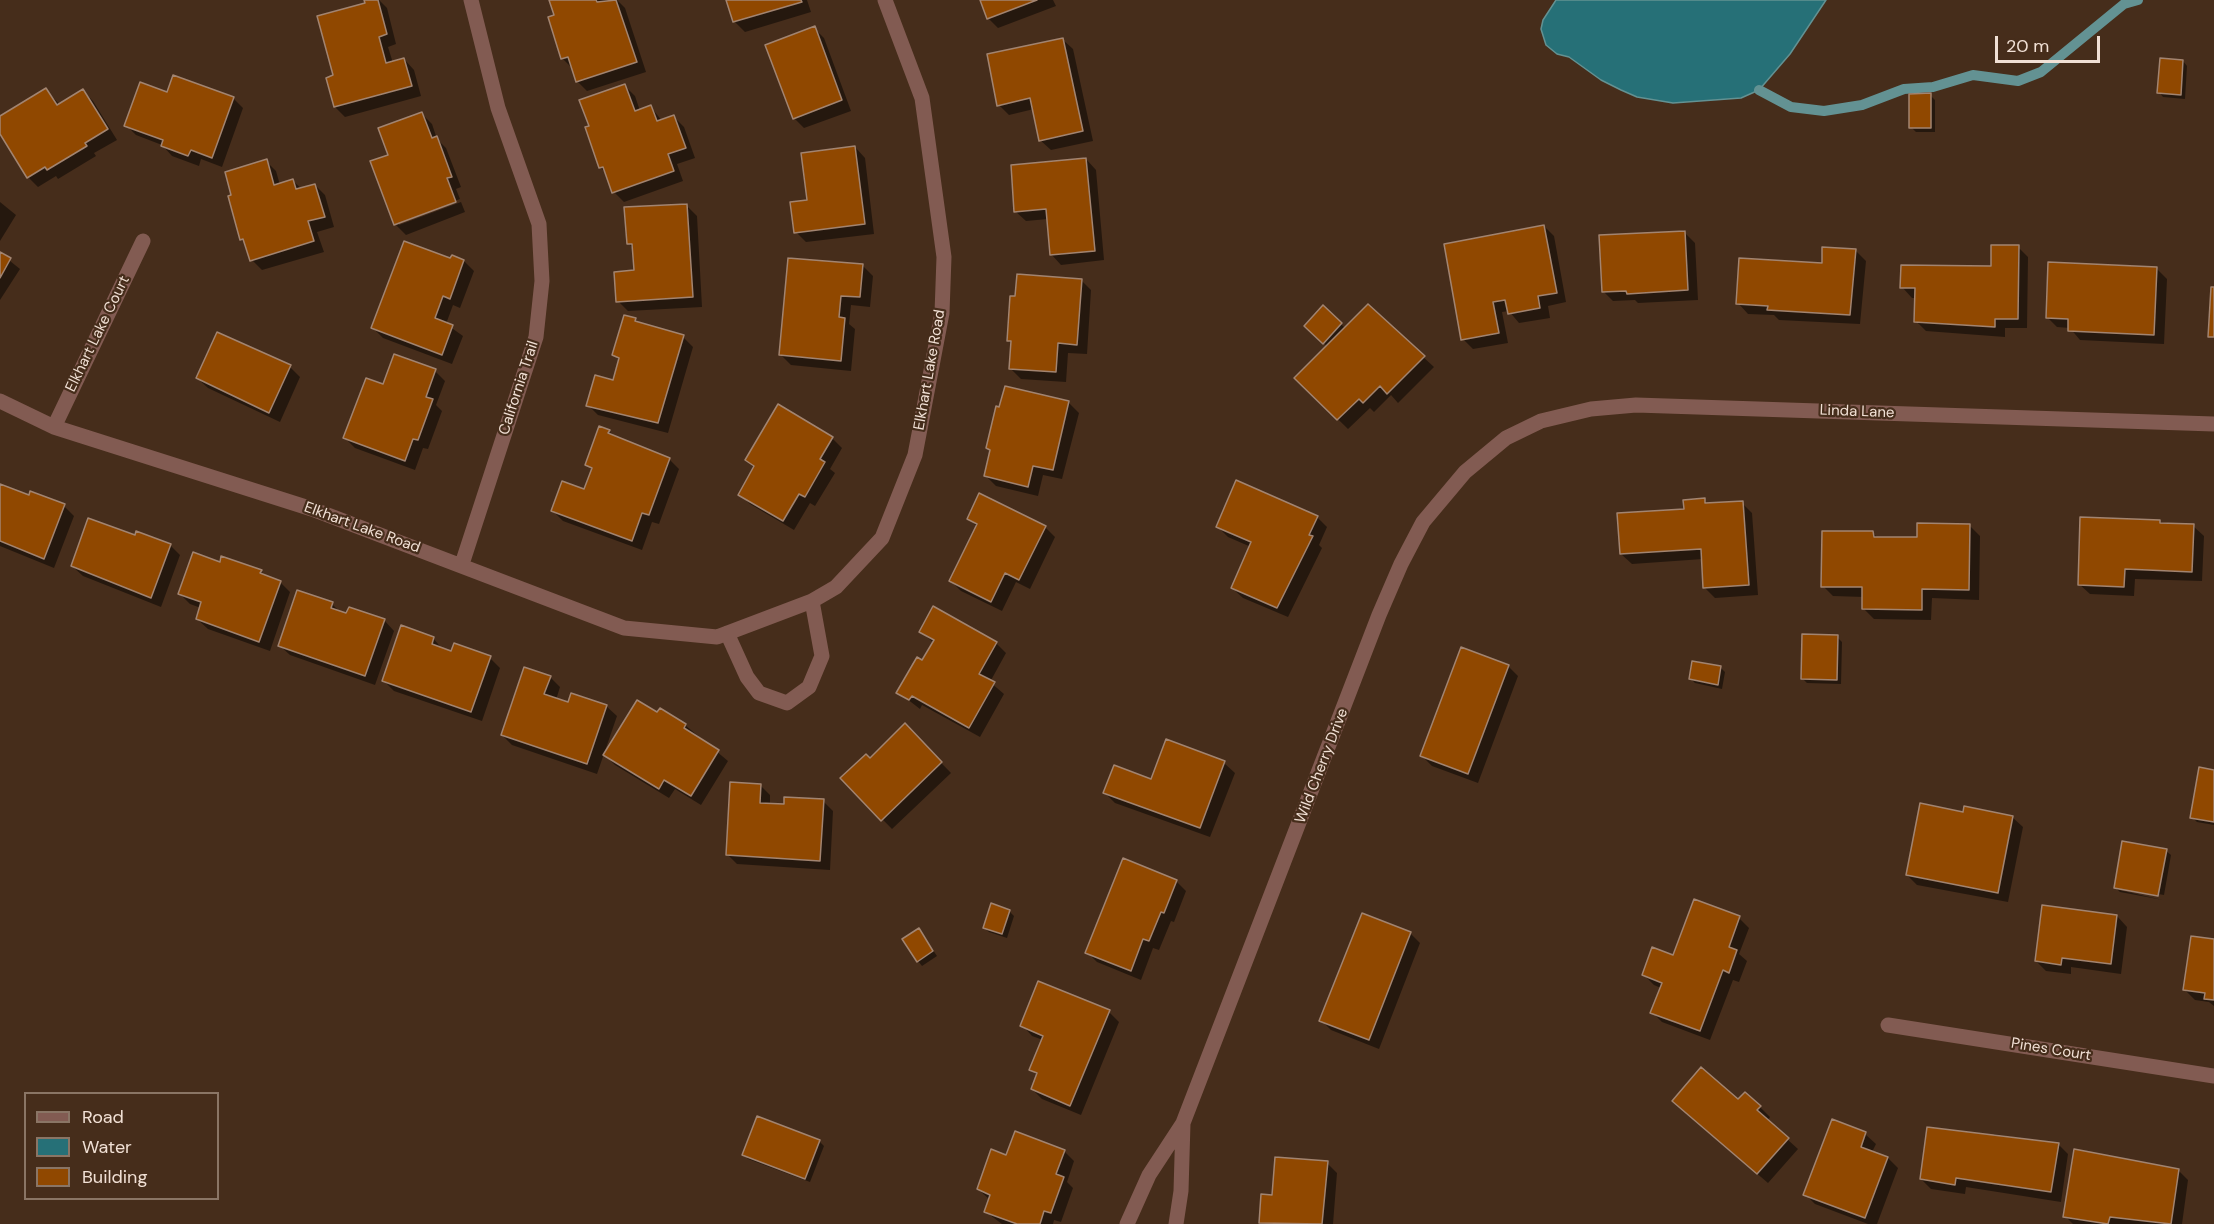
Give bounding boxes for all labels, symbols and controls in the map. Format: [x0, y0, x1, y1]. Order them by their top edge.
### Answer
scale bar [1998, 24, 2103, 62]
text: 20 m [2006, 34, 2049, 58]
street label: Elkhart Lake Court [62, 273, 134, 395]
street label: Elkhart Lake Road [911, 308, 949, 432]
street label: California Trail [495, 339, 543, 437]
street label: Linda Lane [1819, 402, 1895, 422]
street label: Elkhart Lake Road [302, 499, 422, 557]
street label: Wild Cherry Drive [1292, 706, 1352, 826]
street label: Pines Court [2010, 1035, 2092, 1065]
legend [24, 1092, 219, 1200]
text: Road [82, 1105, 124, 1129]
text: Water [82, 1135, 132, 1159]
text: Building [82, 1165, 147, 1189]

